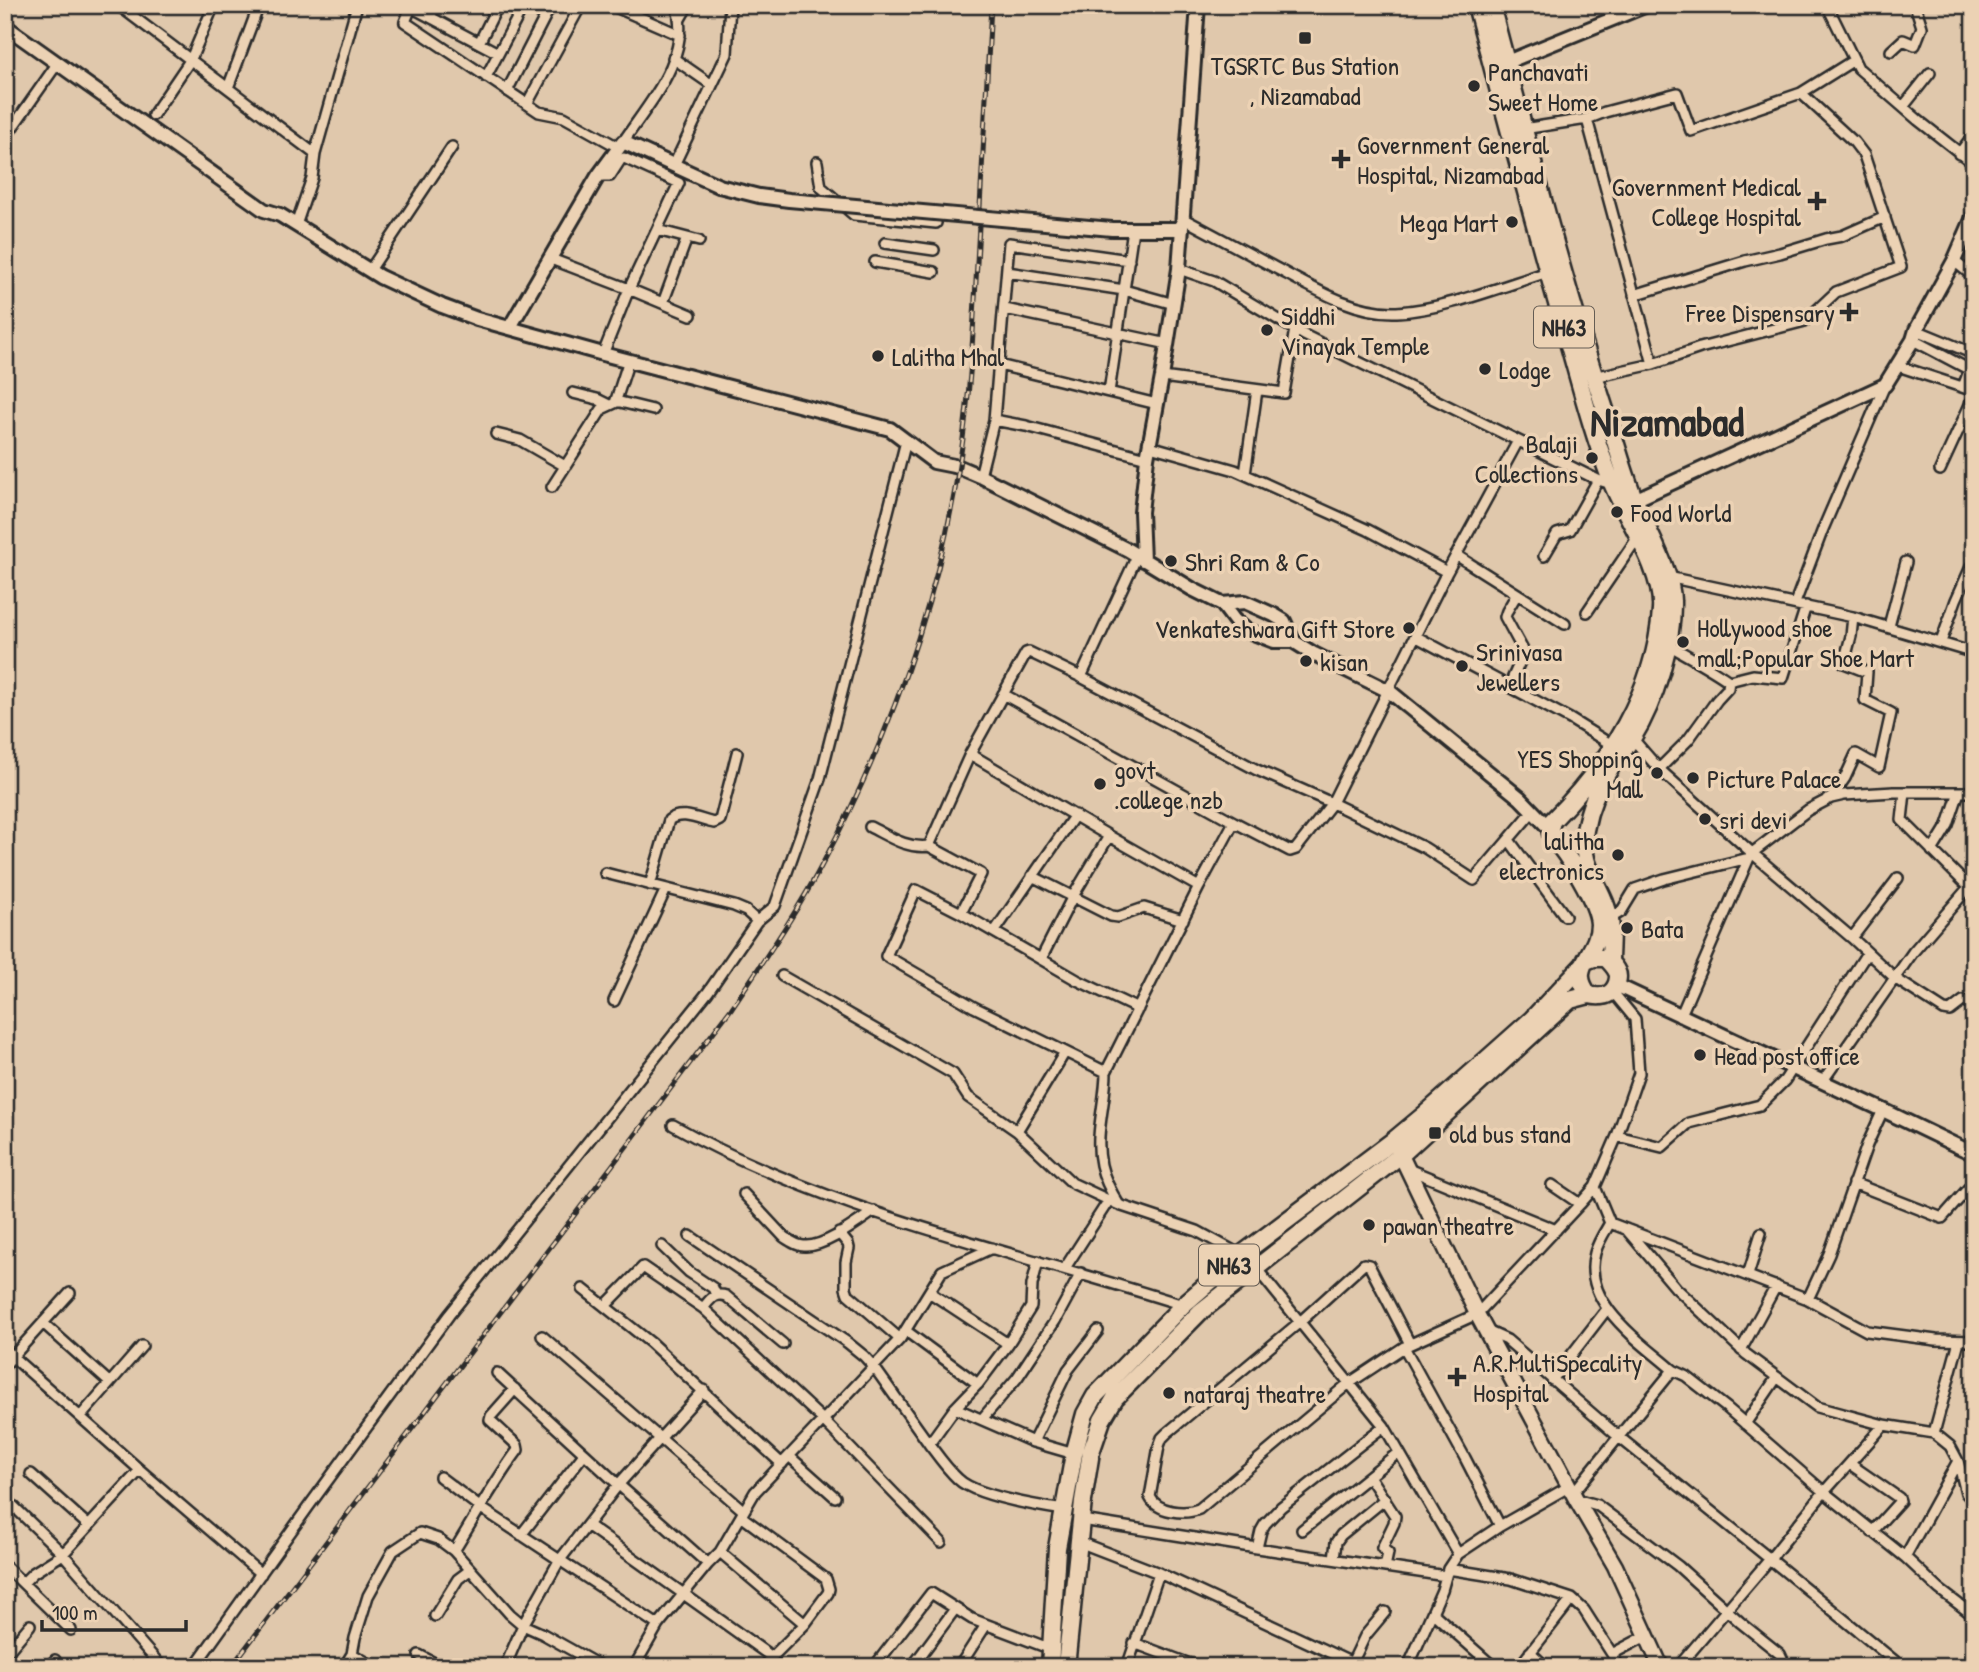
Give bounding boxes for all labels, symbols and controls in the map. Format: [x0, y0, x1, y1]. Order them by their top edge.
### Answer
marker: TGSRTC Bus Station , Nizamabad [1297, 30, 1313, 46]
place label: TGSRTC Bus Station , Nizamabad [1211, 48, 1399, 113]
place label: Panchavati Sweet Home [1488, 54, 1598, 119]
marker: Panchavati Sweet Home [1466, 78, 1482, 94]
place label: Government General Hospital, Nizamabad [1357, 127, 1549, 192]
marker: Government General Hospital, Nizamabad [1331, 149, 1351, 169]
place label: Government Medical College Hospital [1612, 169, 1801, 234]
marker: Government Medical College Hospital [1807, 191, 1827, 211]
place label: Mega Mart [1400, 205, 1499, 240]
marker: Mega Mart [1504, 214, 1520, 230]
place label: Free Dispensary [1685, 295, 1835, 330]
place label: Siddhi Vinayak Temple [1281, 298, 1430, 363]
marker: Free Dispensary [1841, 304, 1857, 320]
road number: NH63 [1534, 306, 1594, 348]
marker: Siddhi Vinayak Temple [1259, 322, 1275, 338]
place label: Lalitha Mhal [892, 339, 1004, 374]
marker: Lalitha Mhal [870, 348, 886, 364]
place label: Lodge [1499, 352, 1551, 387]
marker: Lodge [1477, 361, 1493, 377]
district label: Nizamabad [1590, 394, 1744, 448]
place label: Balaji Collections [1475, 426, 1578, 491]
marker: Balaji Collections [1584, 450, 1600, 466]
place label: Food World [1630, 495, 1731, 530]
marker: Food World [1609, 504, 1625, 520]
place label: Shri Ram & Co [1185, 544, 1320, 579]
marker: Shri Ram & Co [1163, 553, 1179, 569]
place label: Hollywood shoe mall;Popular Shoe Mart [1697, 610, 1915, 675]
place label: Venkateshwara Gift Store [1154, 611, 1395, 646]
marker: Venkateshwara Gift Store [1401, 620, 1417, 636]
place label: Srinivasa Jewellers [1476, 634, 1562, 699]
marker: Hollywood shoe mall;Popular Shoe Mart [1675, 634, 1691, 650]
place label: kisan [1320, 644, 1369, 679]
marker: kisan [1298, 653, 1314, 669]
marker: Srinivasa Jewellers [1454, 658, 1470, 674]
place label: YES Shopping Mall [1517, 741, 1644, 806]
place label: govt .college nzb [1114, 752, 1223, 817]
place label: Picture Palace [1707, 761, 1841, 796]
marker: YES Shopping Mall [1649, 765, 1665, 781]
marker: Picture Palace [1685, 770, 1701, 786]
marker: govt .college nzb [1092, 776, 1108, 792]
place label: sri devi [1719, 802, 1788, 837]
marker: sri devi [1697, 811, 1713, 827]
place label: lalitha electronics [1499, 823, 1604, 888]
marker: lalitha electronics [1610, 847, 1626, 863]
place label: Bata [1641, 911, 1684, 946]
marker: Bata [1619, 920, 1635, 936]
place label: Head post office [1714, 1038, 1860, 1073]
marker: Head post office [1692, 1047, 1708, 1063]
place label: old bus stand [1449, 1116, 1571, 1151]
marker: old bus stand [1427, 1125, 1443, 1141]
place label: pawan theatre [1383, 1208, 1514, 1243]
marker: pawan theatre [1361, 1217, 1377, 1233]
road number: NH63 [1199, 1245, 1259, 1286]
place label: A.R.MultiSpecality Hospital [1473, 1345, 1643, 1410]
marker: A.R.MultiSpecality Hospital [1447, 1367, 1467, 1387]
place label: nataraj theatre [1183, 1376, 1326, 1411]
marker: nataraj theatre [1161, 1385, 1177, 1401]
scale bar [42, 1588, 186, 1632]
text: 100 m [52, 1598, 98, 1627]

